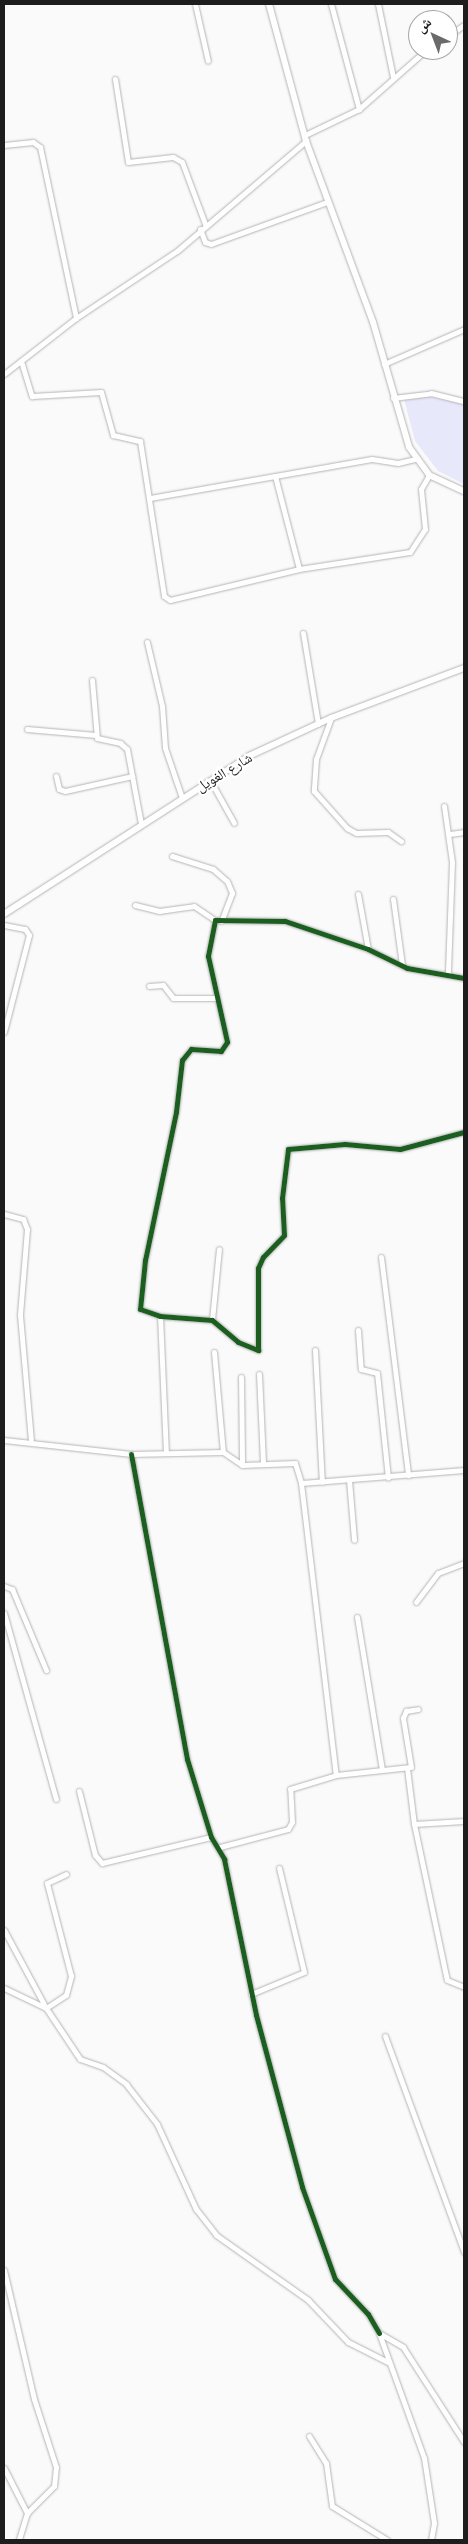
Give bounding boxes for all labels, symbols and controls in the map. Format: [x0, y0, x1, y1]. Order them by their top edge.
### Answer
north arrow [408, 10, 458, 60]
text: ش [412, 13, 434, 36]
street label: شارع الغويل [193, 749, 255, 795]

